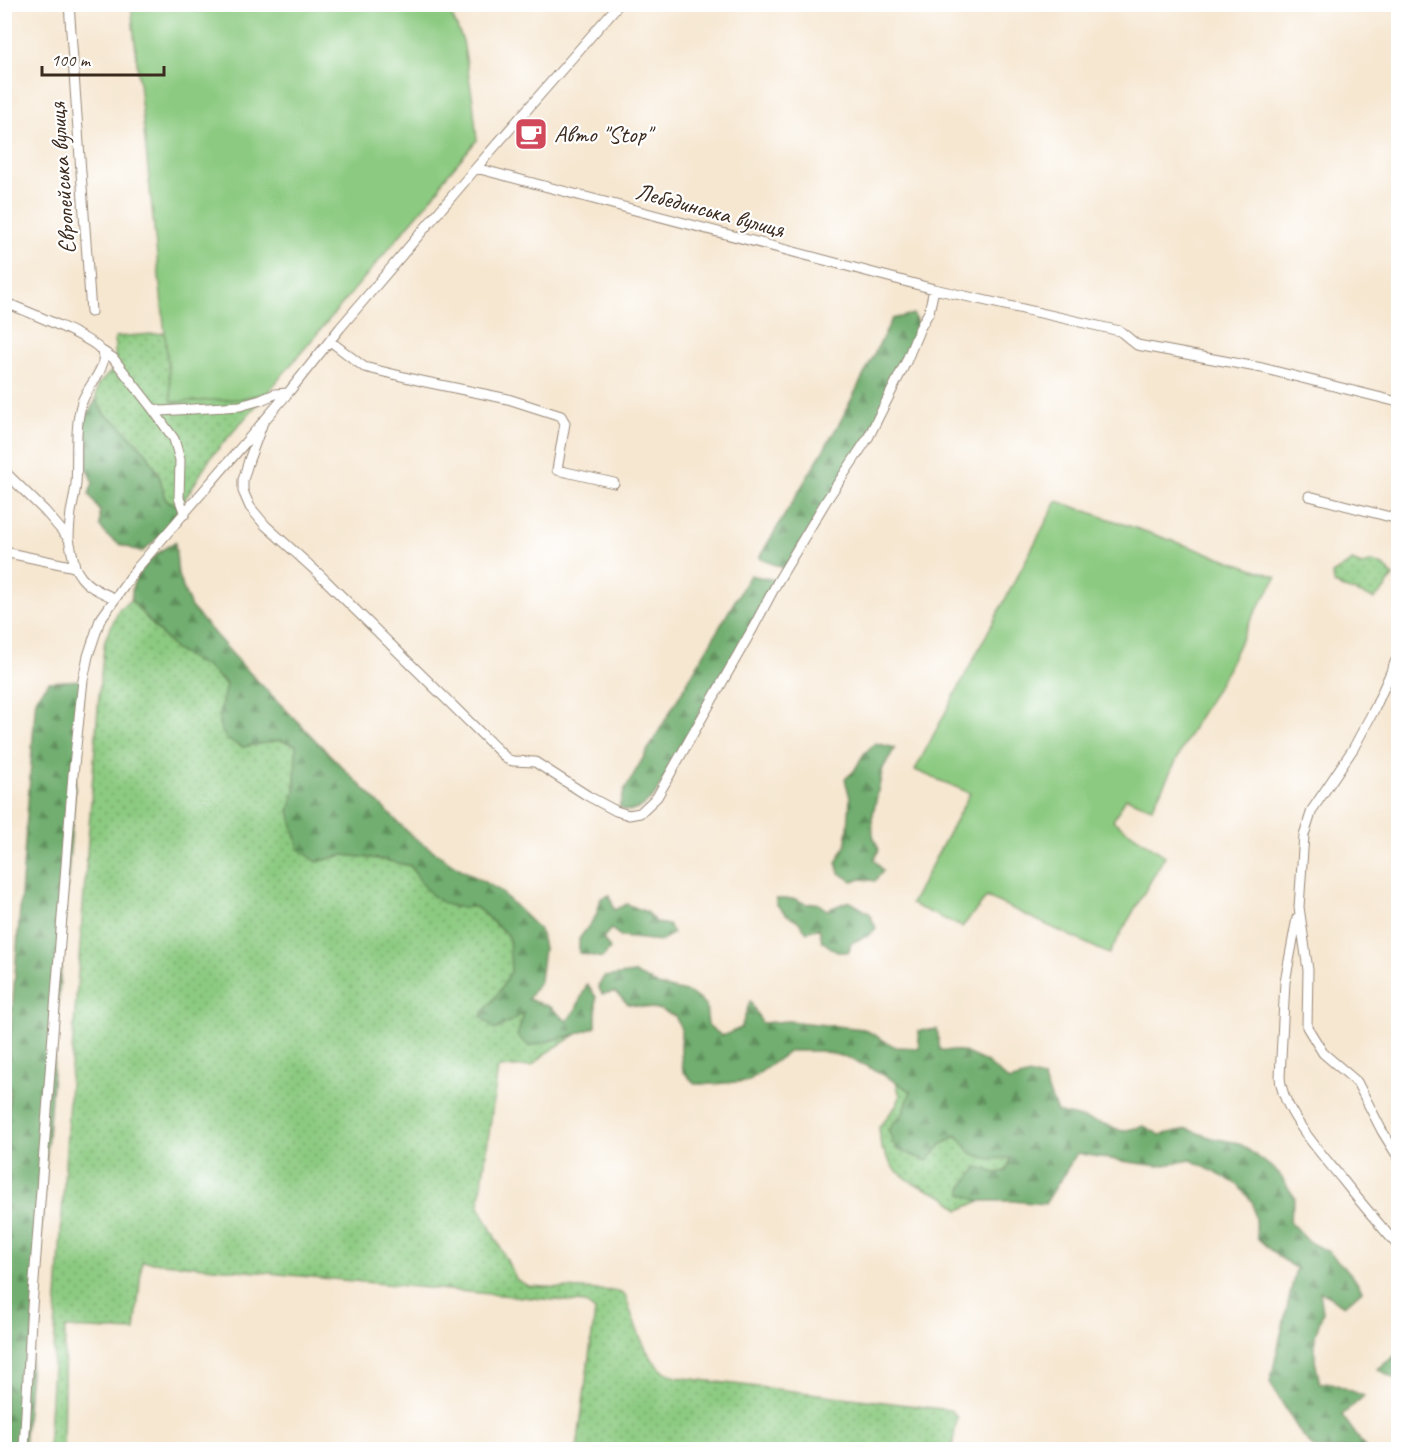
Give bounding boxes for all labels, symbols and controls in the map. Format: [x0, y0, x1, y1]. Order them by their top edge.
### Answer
scale bar [42, 39, 164, 77]
text: 100 m [51, 49, 92, 71]
street label: Європейська вулиця [42, 100, 82, 255]
cafe icon: Авто "Stop" [513, 116, 549, 152]
place label: Авто "Stop" [554, 119, 657, 149]
street label: Лебединська вулиця [632, 176, 789, 245]

